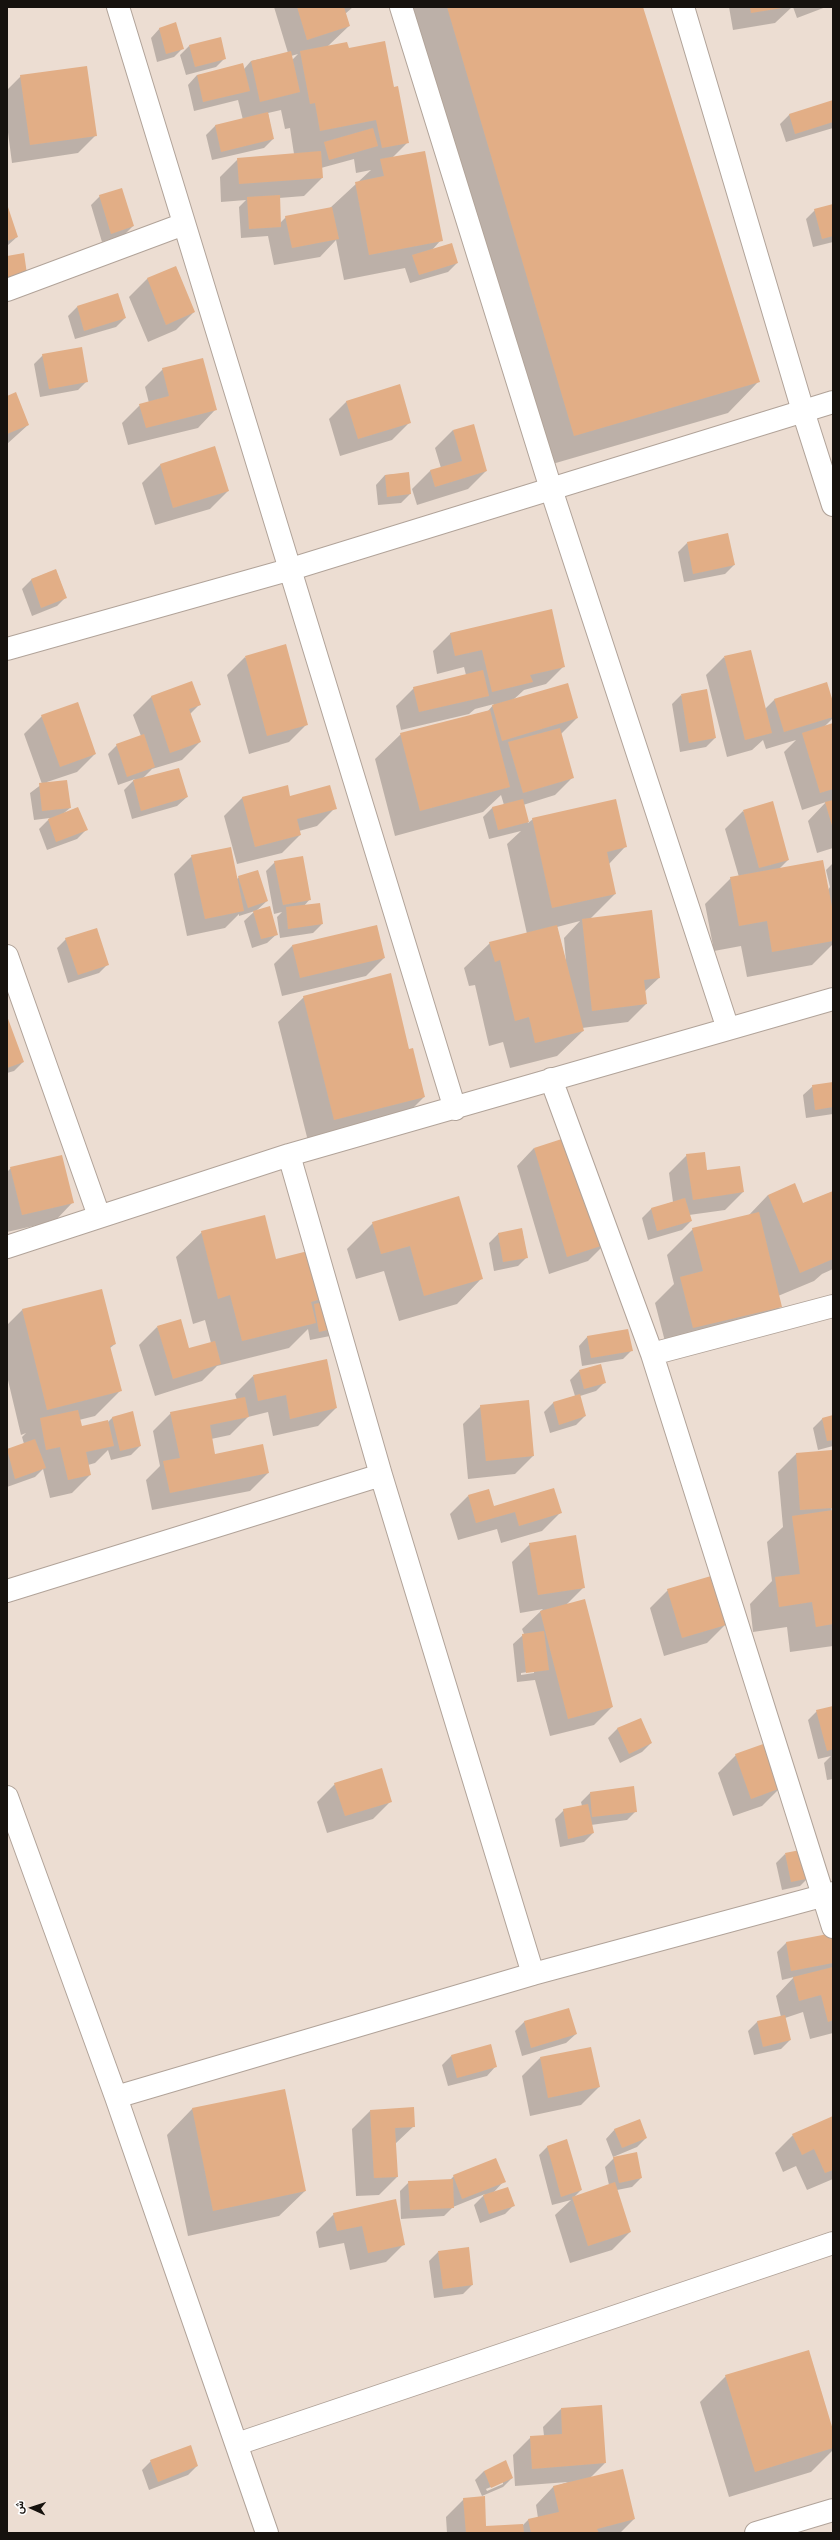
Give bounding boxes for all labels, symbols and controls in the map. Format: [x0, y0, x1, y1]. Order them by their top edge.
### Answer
north arrow [12, 2488, 52, 2528]
text: ش [13, 2500, 26, 2514]

